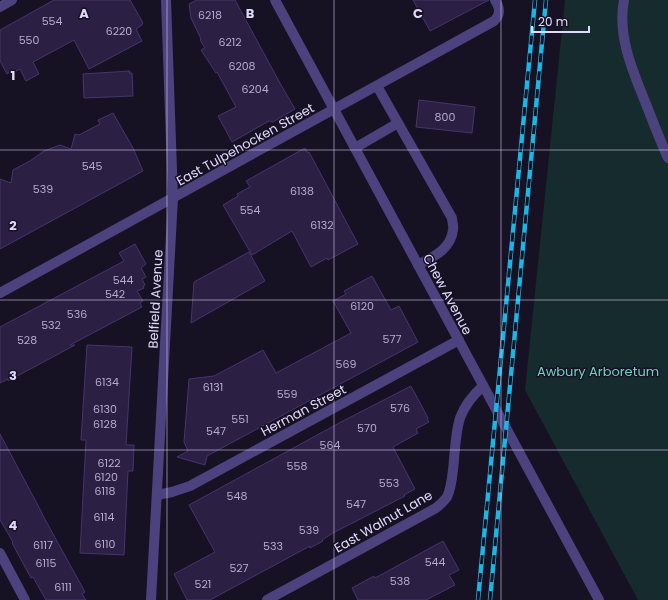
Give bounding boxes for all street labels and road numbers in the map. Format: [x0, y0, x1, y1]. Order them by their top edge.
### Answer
street label: East Tulpehocken Street [173, 98, 318, 190]
street label: Belfield Avenue [143, 249, 168, 349]
street label: Chew Avenue [418, 250, 477, 338]
street label: Herman Street [257, 380, 349, 441]
street label: East Walnut Lane [331, 486, 436, 557]

